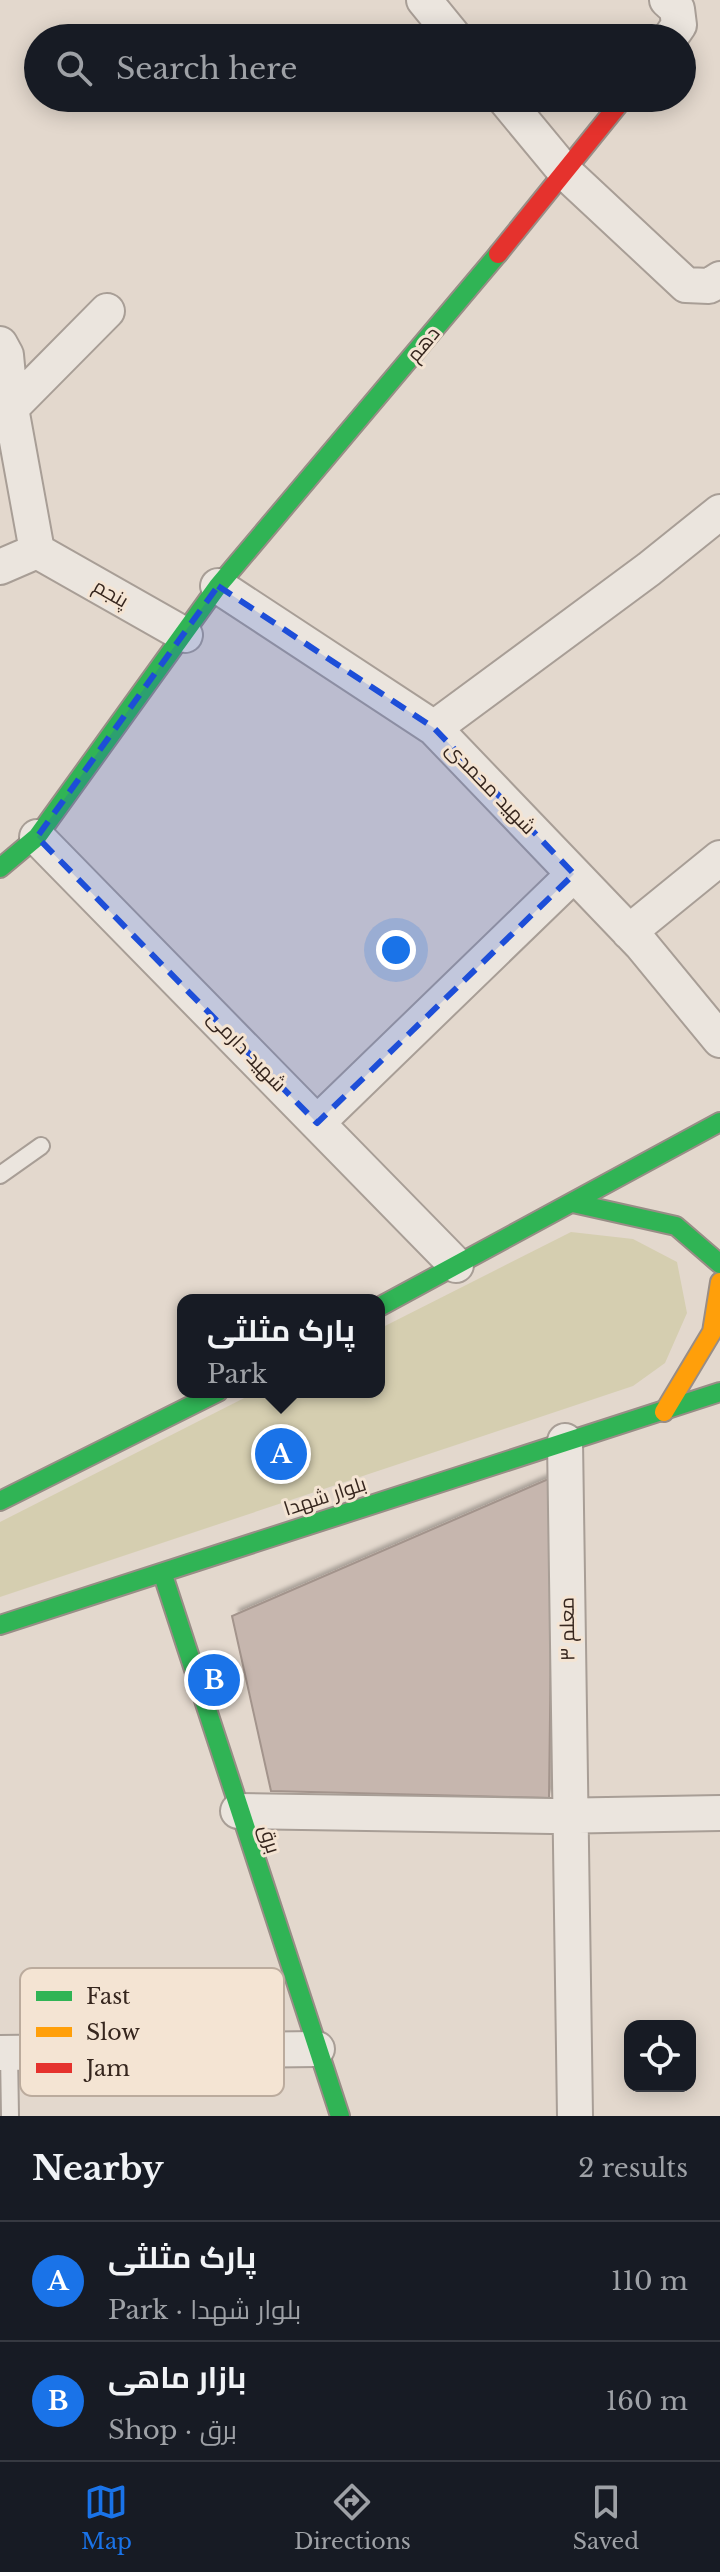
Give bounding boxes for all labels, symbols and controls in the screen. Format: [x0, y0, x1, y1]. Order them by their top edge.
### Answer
search box [24, 24, 696, 112]
icon: search [52, 46, 96, 90]
text: Search here [116, 50, 297, 87]
street label: دهم [401, 321, 446, 368]
street label: پنجم [88, 573, 133, 615]
street label: شهید محمدی [440, 737, 541, 840]
your location [376, 930, 416, 970]
street label: شهید دارمی [202, 1006, 291, 1097]
popup [177, 1294, 385, 1398]
text: پارک مثلثی [207, 1312, 355, 1349]
text: Park [207, 1358, 267, 1390]
pin: A [255, 1424, 307, 1484]
street label: بلوار شهدا [281, 1471, 370, 1522]
street label: معلم ۳ [554, 1597, 582, 1661]
pin: B [188, 1650, 240, 1710]
street label: برق [253, 1822, 286, 1857]
legend [20, 1968, 284, 2096]
text: Fast [86, 1983, 131, 2010]
text: Slow [86, 2019, 140, 2046]
map controls [624, 2020, 696, 2092]
button: locate [624, 2020, 696, 2092]
text: Jam [83, 2055, 130, 2082]
text: Nearby [32, 2147, 164, 2189]
text: 2 results [578, 2152, 688, 2184]
text: پارک مثلثی [108, 2239, 256, 2276]
text: A [47, 2265, 69, 2297]
text: 110 m [611, 2265, 688, 2297]
text: Park · بلوار شهدا [108, 2294, 301, 2326]
text: بازار ماهی [108, 2359, 246, 2396]
text: B [48, 2385, 68, 2417]
text: 160 m [606, 2385, 688, 2417]
text: Shop · برق [108, 2414, 237, 2446]
tab: Map [81, 2480, 132, 2555]
tab: Directions [294, 2480, 411, 2555]
tab: Saved [573, 2480, 639, 2555]

